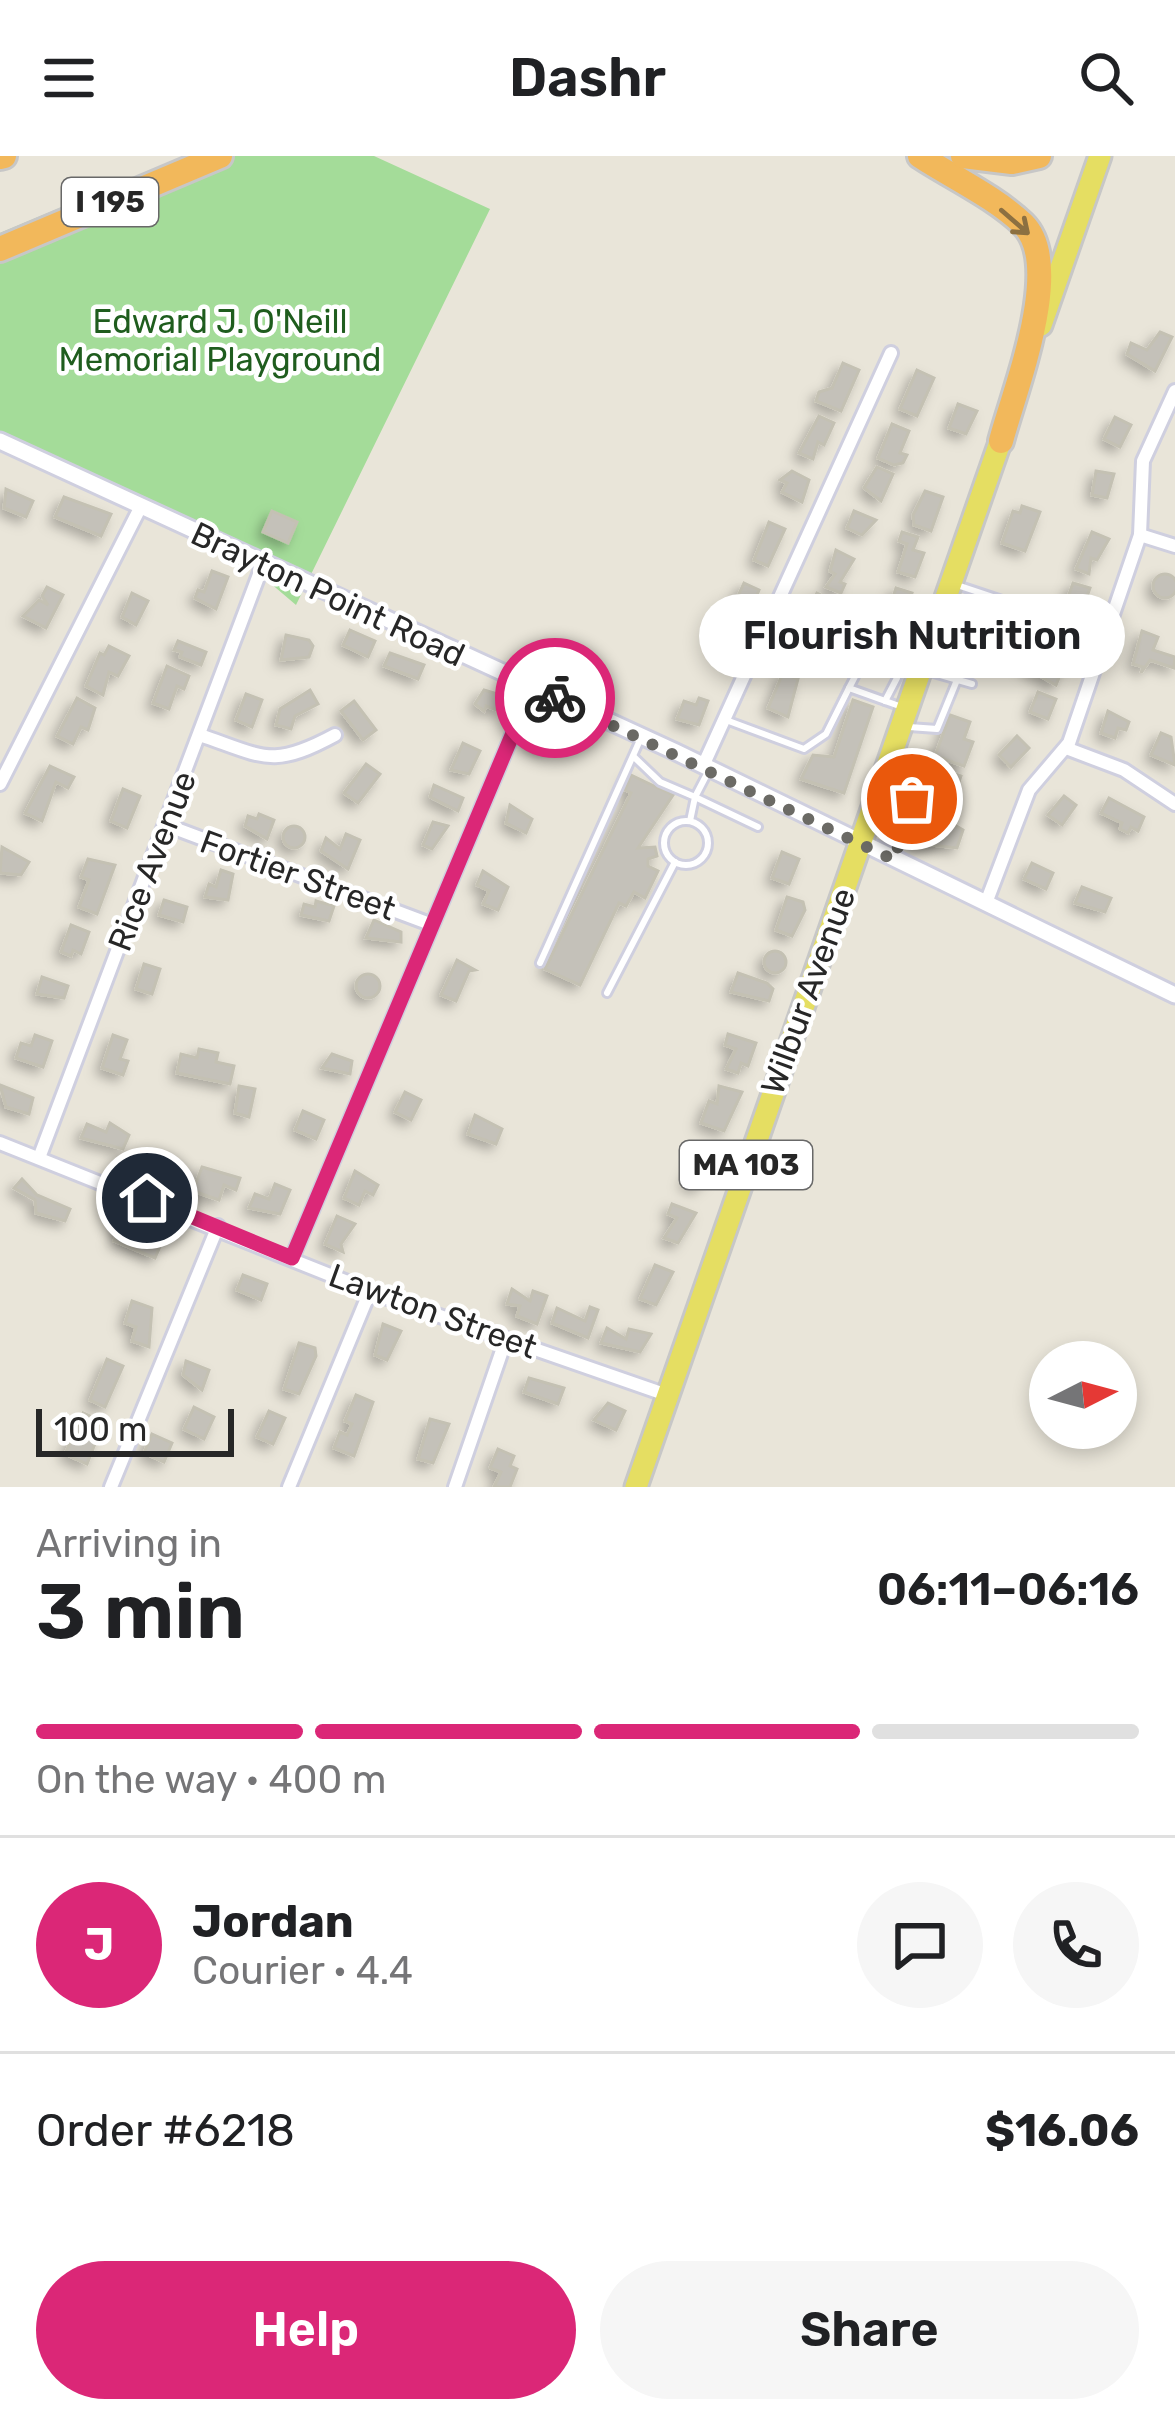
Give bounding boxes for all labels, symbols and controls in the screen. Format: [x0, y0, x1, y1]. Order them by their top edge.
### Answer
icon: menu [36, 45, 102, 111]
icon: search [1073, 45, 1139, 111]
text: Dashr [509, 46, 666, 110]
road number: I 195 [62, 178, 158, 226]
one-way arrow [1000, 208, 1030, 236]
park label: Edward J. O'Neill Memorial Playground [59, 302, 381, 379]
street label: Brayton Point Road [185, 514, 471, 674]
callout: Flourish Nutrition [699, 595, 1125, 679]
text: Flourish Nutrition [743, 613, 1081, 659]
courier [495, 638, 615, 758]
icon: bike [522, 665, 588, 731]
pin [861, 748, 963, 850]
street label: Rice Avenue [100, 766, 204, 956]
icon: bag [879, 766, 945, 832]
street label: Fortier Street [195, 822, 401, 928]
street label: Wilbur Avenue [753, 883, 863, 1099]
road number: MA 103 [680, 1141, 812, 1189]
pin [96, 1147, 198, 1249]
icon: home [114, 1165, 180, 1231]
street label: Lawton Street [324, 1255, 542, 1367]
north arrow [1029, 1341, 1137, 1449]
map controls [1029, 1341, 1137, 1449]
scale bar [36, 1403, 234, 1456]
text: 100 m [54, 1410, 147, 1449]
text: Arriving in [36, 1521, 222, 1567]
text: 06:11–06:16 [877, 1563, 1139, 1616]
text: 3 min [36, 1565, 245, 1658]
text: On the way · 400 m [36, 1757, 387, 1803]
button: chat [857, 1882, 983, 2008]
button: phone [1013, 1882, 1139, 2008]
text: Jordan [192, 1895, 354, 1948]
text: J [84, 1918, 114, 1971]
text: Courier · 4.4 [192, 1948, 413, 1994]
text: Order #6218 [36, 2104, 295, 2157]
text: $16.06 [985, 2104, 1139, 2157]
button: Help [36, 2261, 576, 2399]
button: Share [600, 2261, 1139, 2399]

